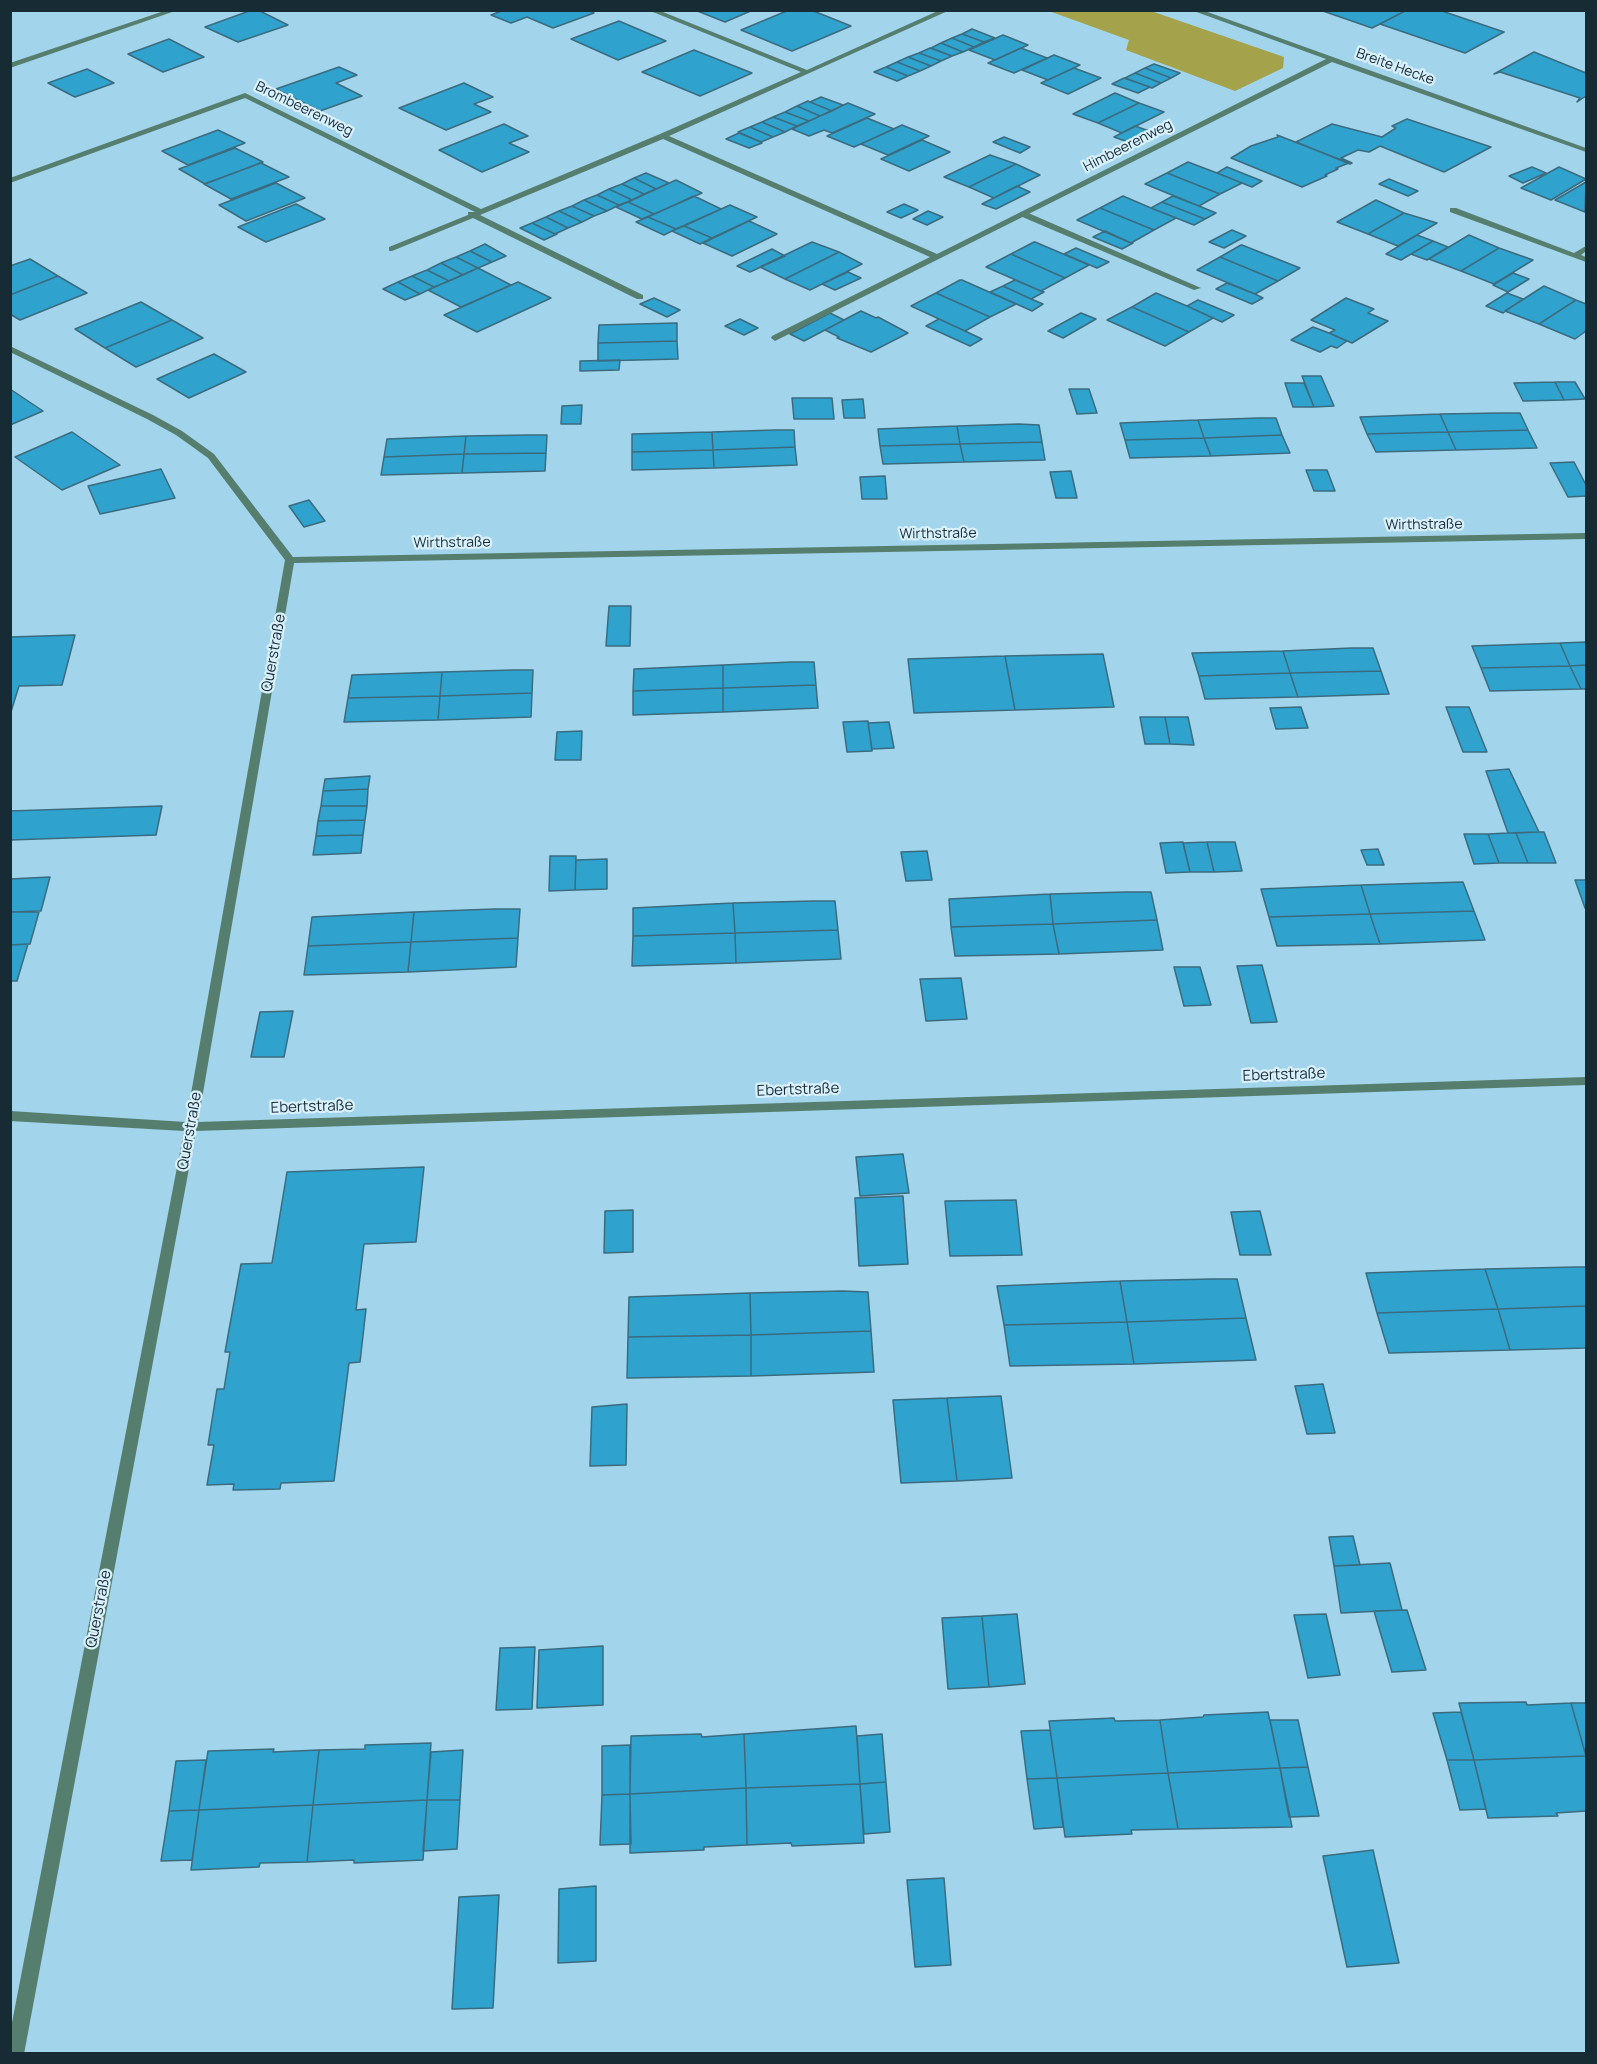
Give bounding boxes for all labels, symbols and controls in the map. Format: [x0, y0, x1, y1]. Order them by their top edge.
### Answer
street label: Breite Hecke [1354, 45, 1436, 89]
street label: Brombeerenweg [252, 78, 356, 140]
street label: Himbeerenweg [1081, 116, 1175, 176]
street label: Wirthstraße [1385, 516, 1463, 534]
street label: Wirthstraße [899, 525, 977, 543]
street label: Wirthstraße [413, 534, 491, 552]
street label: Querstraße [258, 613, 290, 693]
street label: Ebertstraße [1242, 1065, 1326, 1085]
street label: Ebertstraße [756, 1080, 840, 1100]
street label: Querstraße [174, 1091, 206, 1171]
street label: Ebertstraße [270, 1097, 354, 1117]
street label: Querstraße [83, 1569, 115, 1649]

